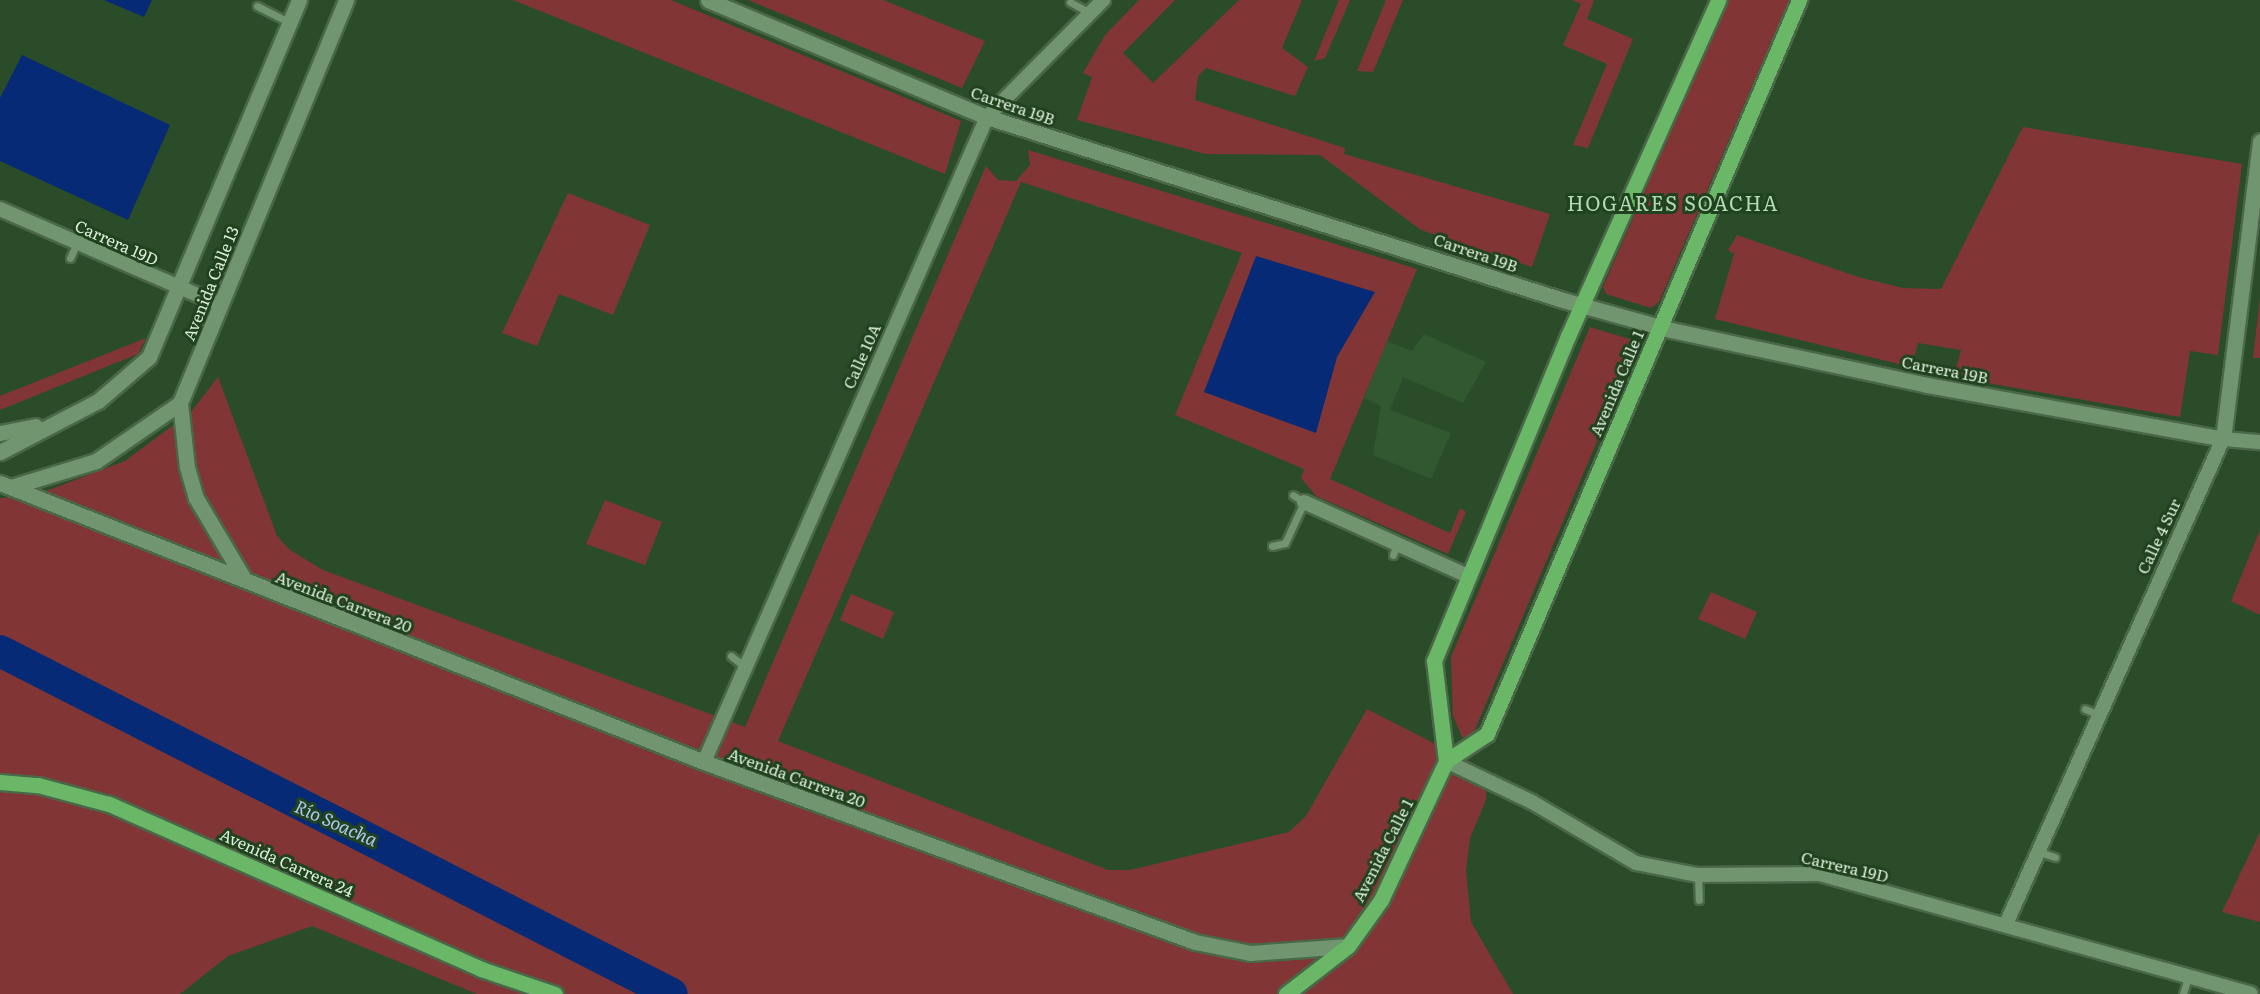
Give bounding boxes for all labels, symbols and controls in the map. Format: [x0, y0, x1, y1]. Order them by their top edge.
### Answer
street label: Carrera 19B [969, 82, 1057, 128]
district label: HOGARES SOACHA [1567, 190, 1779, 214]
street label: Carrera 19D [72, 215, 162, 269]
street label: Avenida Calle 13 [178, 223, 242, 343]
street label: Carrera 19B [1432, 229, 1520, 275]
street label: Calle 10A [838, 320, 884, 392]
street label: Avenida Calle 1 [1585, 327, 1647, 439]
street label: Carrera 19B [1900, 351, 1990, 387]
street label: Calle 4 Sur [2132, 495, 2184, 577]
street label: Avenida Carrera 20 [273, 566, 415, 636]
street label: Avenida Carrera 20 [726, 743, 868, 811]
water label: Río Soacha [291, 795, 381, 851]
street label: Avenida Calle 1 [1348, 795, 1416, 905]
street label: Avenida Carrera 24 [217, 824, 357, 900]
street label: Carrera 19D [1799, 847, 1891, 885]

